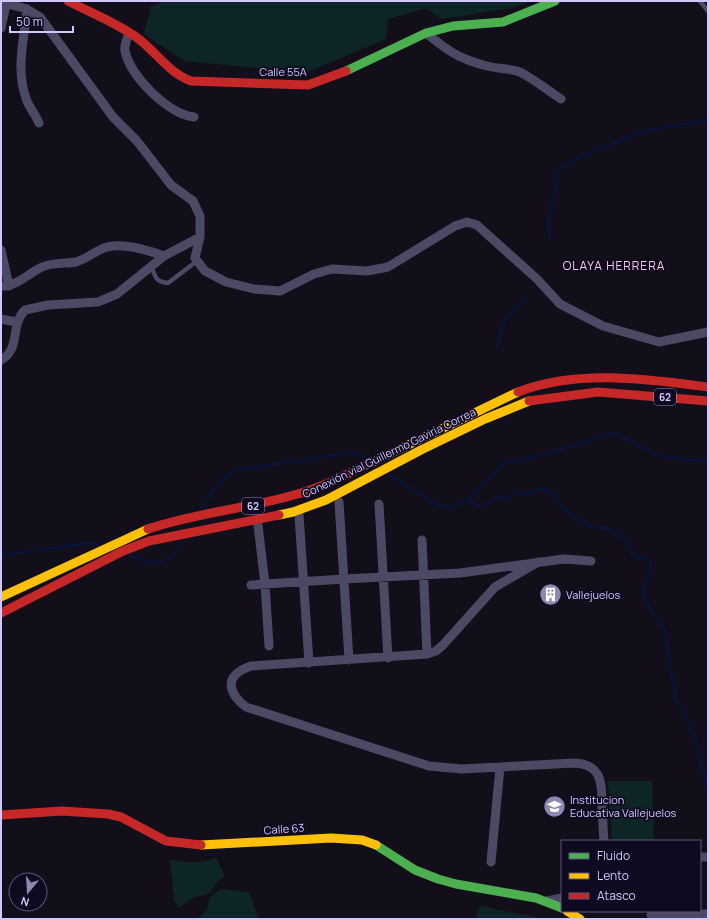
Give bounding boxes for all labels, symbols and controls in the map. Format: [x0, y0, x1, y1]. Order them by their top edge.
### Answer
scale bar [10, 8, 73, 34]
text: 50 m [16, 13, 43, 30]
street label: Calle 55A [259, 64, 307, 79]
district label: OLAYA HERRERA [563, 257, 665, 274]
road number: 62 [654, 389, 676, 405]
street label: Conexión vial Guillermo Gaviria Correa [299, 404, 478, 501]
road number: 62 [242, 498, 264, 514]
building icon: Vallejuelos [538, 582, 564, 608]
place label: Vallejuelos [566, 587, 621, 602]
place label: Institucion Educativa Vallejuelos [570, 792, 677, 820]
school or university icon: Institucion Educativa Vallejuelos [541, 793, 567, 819]
street label: Calle 63 [263, 820, 305, 837]
legend [561, 840, 701, 912]
text: Fluido [597, 847, 630, 864]
text: Lento [597, 867, 629, 884]
north arrow [8, 872, 48, 912]
text: Atasco [597, 887, 636, 904]
text: N [19, 894, 31, 910]

